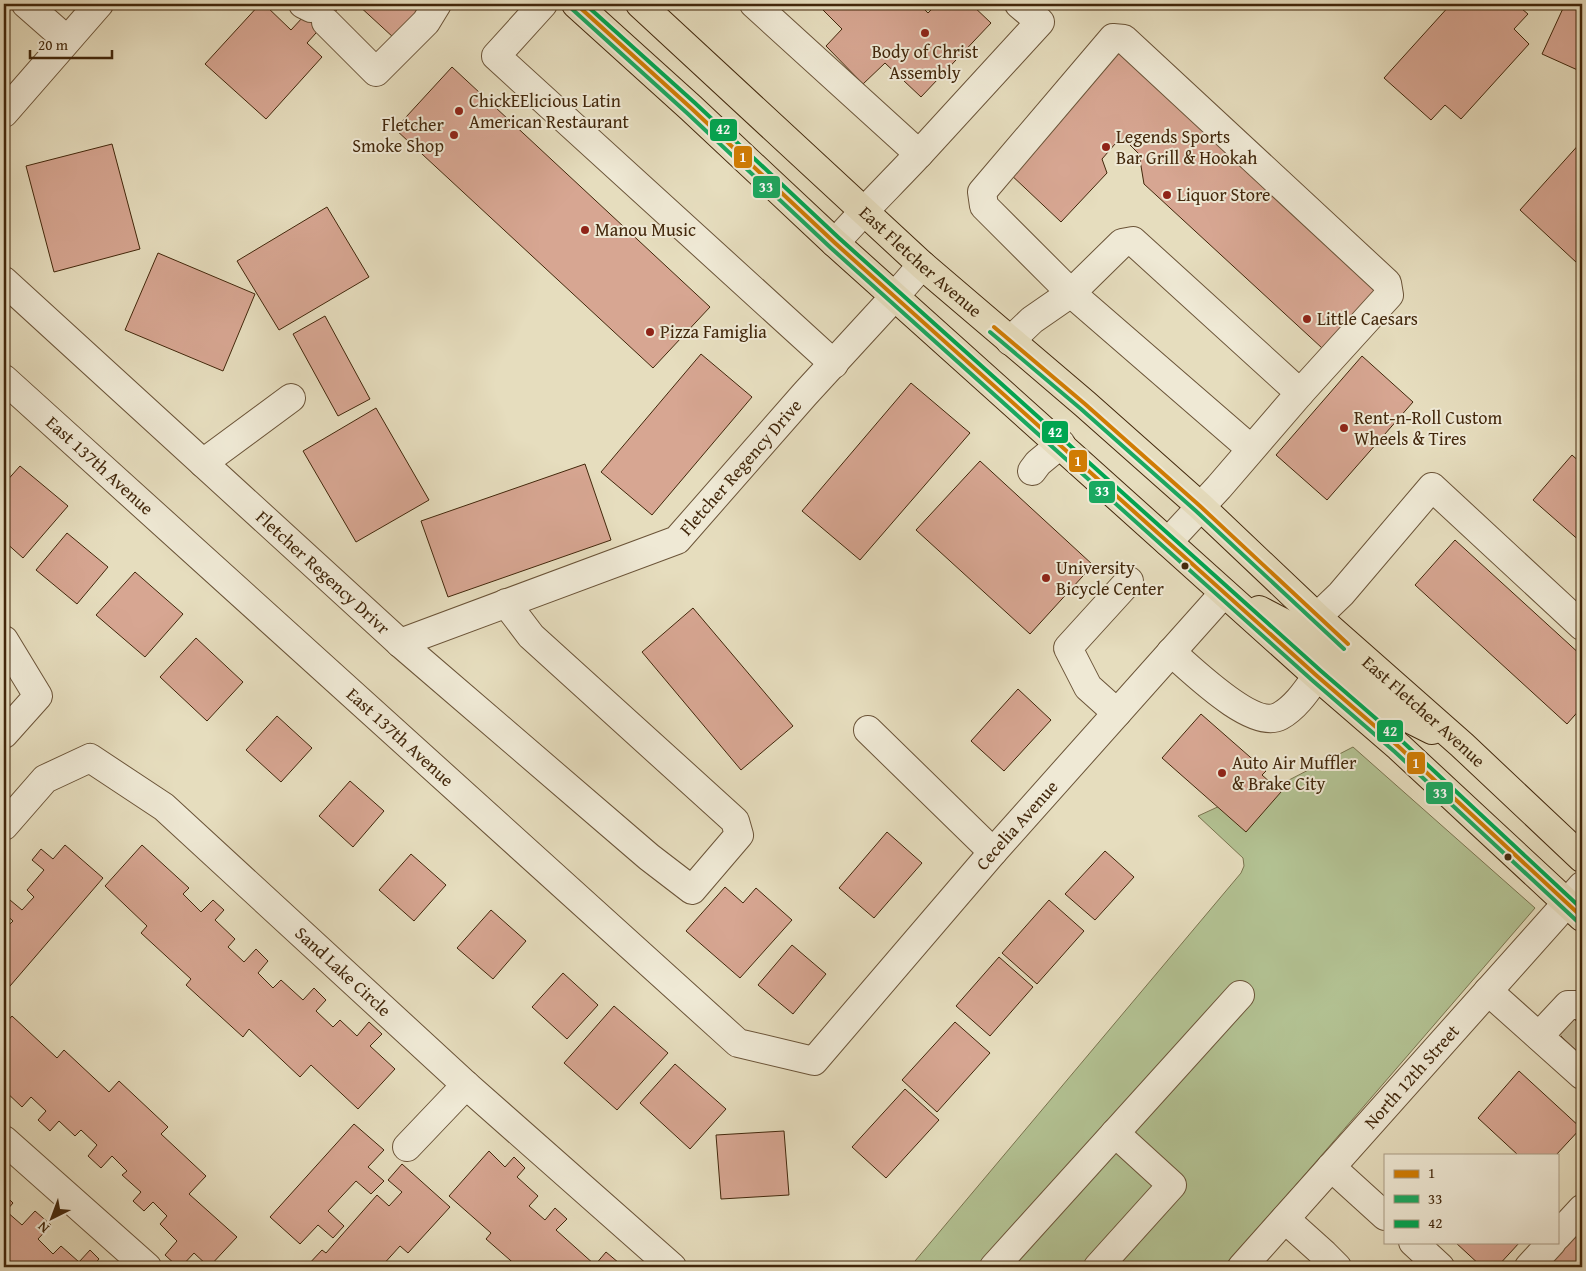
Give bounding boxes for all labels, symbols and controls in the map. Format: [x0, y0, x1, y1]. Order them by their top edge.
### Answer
marker: Body of Christ Assembly [919, 27, 931, 39]
scale bar [30, 28, 112, 60]
text: 20 m [38, 34, 69, 55]
place label: Body of Christ Assembly [872, 38, 979, 86]
place label: ChickEElicious Latin American Restaurant [469, 87, 630, 135]
marker: ChickEElicious Latin American Restaurant [453, 105, 465, 117]
place label: Fletcher Smoke Shop [352, 111, 445, 159]
line badge: 42 [709, 118, 738, 142]
text: 42 [716, 119, 730, 139]
place label: Legends Sports Bar Grill & Hookah [1116, 123, 1257, 171]
marker: Fletcher Smoke Shop [448, 129, 460, 141]
marker: Legends Sports Bar Grill & Hookah [1100, 141, 1112, 153]
line badge: 1 [733, 145, 753, 169]
text: 1 [739, 147, 747, 167]
line badge: 33 [752, 175, 781, 199]
text: 33 [759, 177, 773, 197]
place label: Liquor Store [1177, 181, 1271, 208]
marker: Liquor Store [1161, 189, 1173, 201]
street label: East Fletcher Avenue [853, 199, 988, 324]
place label: Manou Music [595, 216, 696, 243]
marker: Manou Music [579, 224, 591, 236]
place label: Little Caesars [1317, 305, 1418, 332]
marker: Little Caesars [1301, 313, 1313, 325]
place label: Pizza Famiglia [660, 318, 767, 345]
marker: Pizza Famiglia [644, 326, 656, 338]
street label: Fletcher Regency Drive [673, 393, 808, 541]
place label: Rent-n-Roll Custom Wheels & Tires [1354, 404, 1503, 452]
street label: East 137th Avenue [40, 409, 160, 521]
line badge: 42 [1041, 420, 1069, 444]
text: 42 [1048, 422, 1062, 442]
marker: Rent-n-Roll Custom Wheels & Tires [1338, 422, 1350, 434]
line badge: 1 [1068, 449, 1088, 473]
text: 1 [1074, 451, 1082, 471]
line badge: 33 [1088, 480, 1116, 504]
text: 33 [1095, 481, 1109, 501]
street label: Fletcher Regency Drivr [250, 504, 397, 641]
place label: University Bicycle Center [1056, 554, 1165, 602]
unlabelled marker [1180, 561, 1190, 571]
marker: University Bicycle Center [1040, 572, 1052, 584]
street label: East Fletcher Avenue [1356, 649, 1492, 773]
street label: East 137th Avenue [341, 681, 460, 793]
line badge: 42 [1376, 719, 1404, 743]
text: 42 [1383, 721, 1397, 741]
place label: Auto Air Muffler & Brake City [1232, 749, 1357, 797]
line badge: 1 [1406, 751, 1426, 775]
text: 1 [1412, 753, 1420, 773]
marker: Auto Air Muffler & Brake City [1216, 767, 1228, 779]
street label: Cecelia Avenue [969, 774, 1064, 876]
line badge: 33 [1425, 781, 1454, 805]
text: 33 [1433, 783, 1447, 803]
unlabelled marker [1503, 852, 1513, 862]
street label: Sand Lake Circle [289, 920, 398, 1023]
street label: North 12th Street [1357, 1018, 1466, 1135]
legend [1384, 1154, 1558, 1244]
text: 1 [1428, 1162, 1435, 1183]
text: 33 [1428, 1188, 1442, 1209]
north arrow [28, 1194, 78, 1244]
text: 42 [1428, 1212, 1442, 1233]
text: N [33, 1217, 53, 1238]

